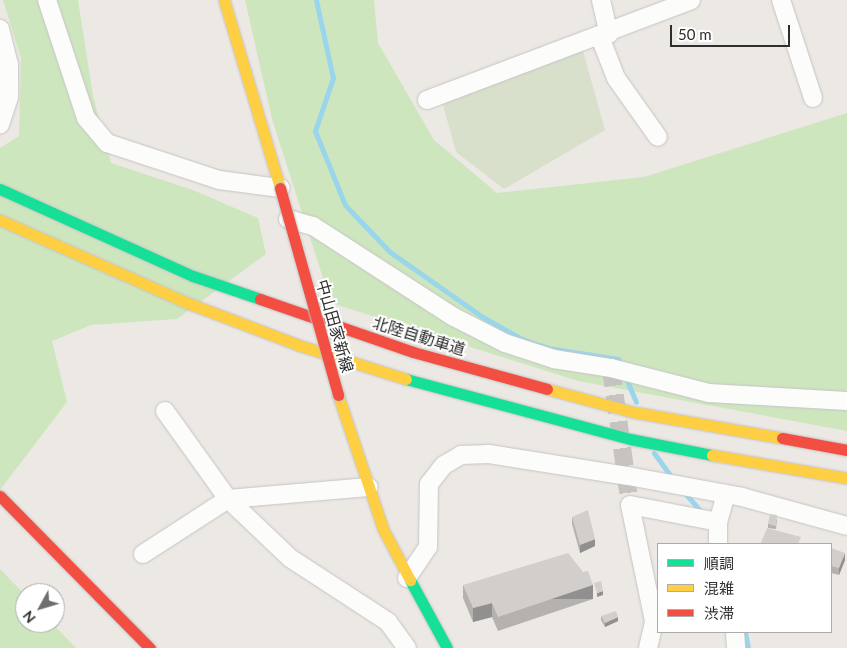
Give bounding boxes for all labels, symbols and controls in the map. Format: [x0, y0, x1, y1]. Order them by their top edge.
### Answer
scale bar [672, 15, 792, 47]
text: 50 m [678, 25, 712, 43]
street label: 中山田家新線 [313, 277, 357, 375]
street label: 北陸自動車道 [370, 313, 468, 359]
legend [657, 543, 832, 633]
text: 順調 [704, 554, 734, 572]
text: 混雑 [704, 579, 734, 597]
north arrow [15, 583, 65, 633]
text: 渋滞 [704, 604, 734, 622]
text: N [19, 608, 39, 627]

